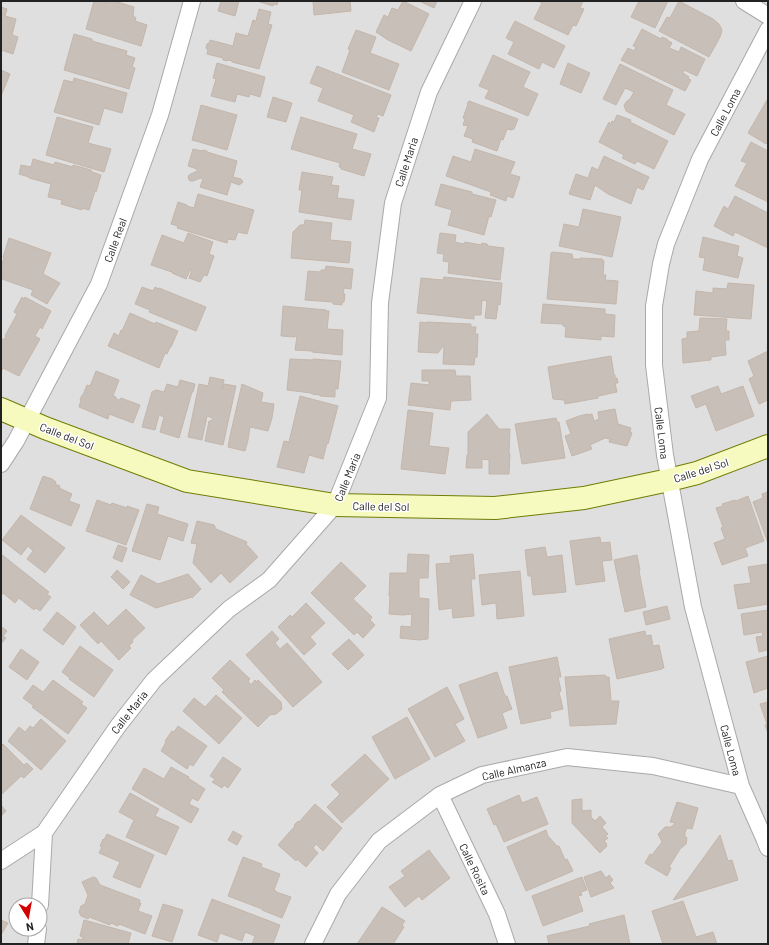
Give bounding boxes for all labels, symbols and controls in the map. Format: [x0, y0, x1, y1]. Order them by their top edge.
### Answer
street label: Calle Loma [707, 86, 743, 138]
street label: Calle Maria [392, 136, 420, 188]
street label: Calle Real [101, 216, 129, 264]
street label: Calle Loma [652, 406, 672, 460]
street label: Calle del Sol [38, 420, 96, 452]
street label: Calle Maria [331, 451, 363, 503]
street label: Calle del Sol [672, 455, 730, 485]
street label: Calle del Sol [352, 499, 410, 513]
street label: Calle Maria [108, 688, 150, 736]
street label: Calle Loma [718, 723, 744, 777]
street label: Calle Almanza [481, 755, 547, 783]
street label: Calle Rosita [457, 841, 493, 897]
north arrow [8, 897, 48, 937]
text: N [25, 920, 35, 934]

